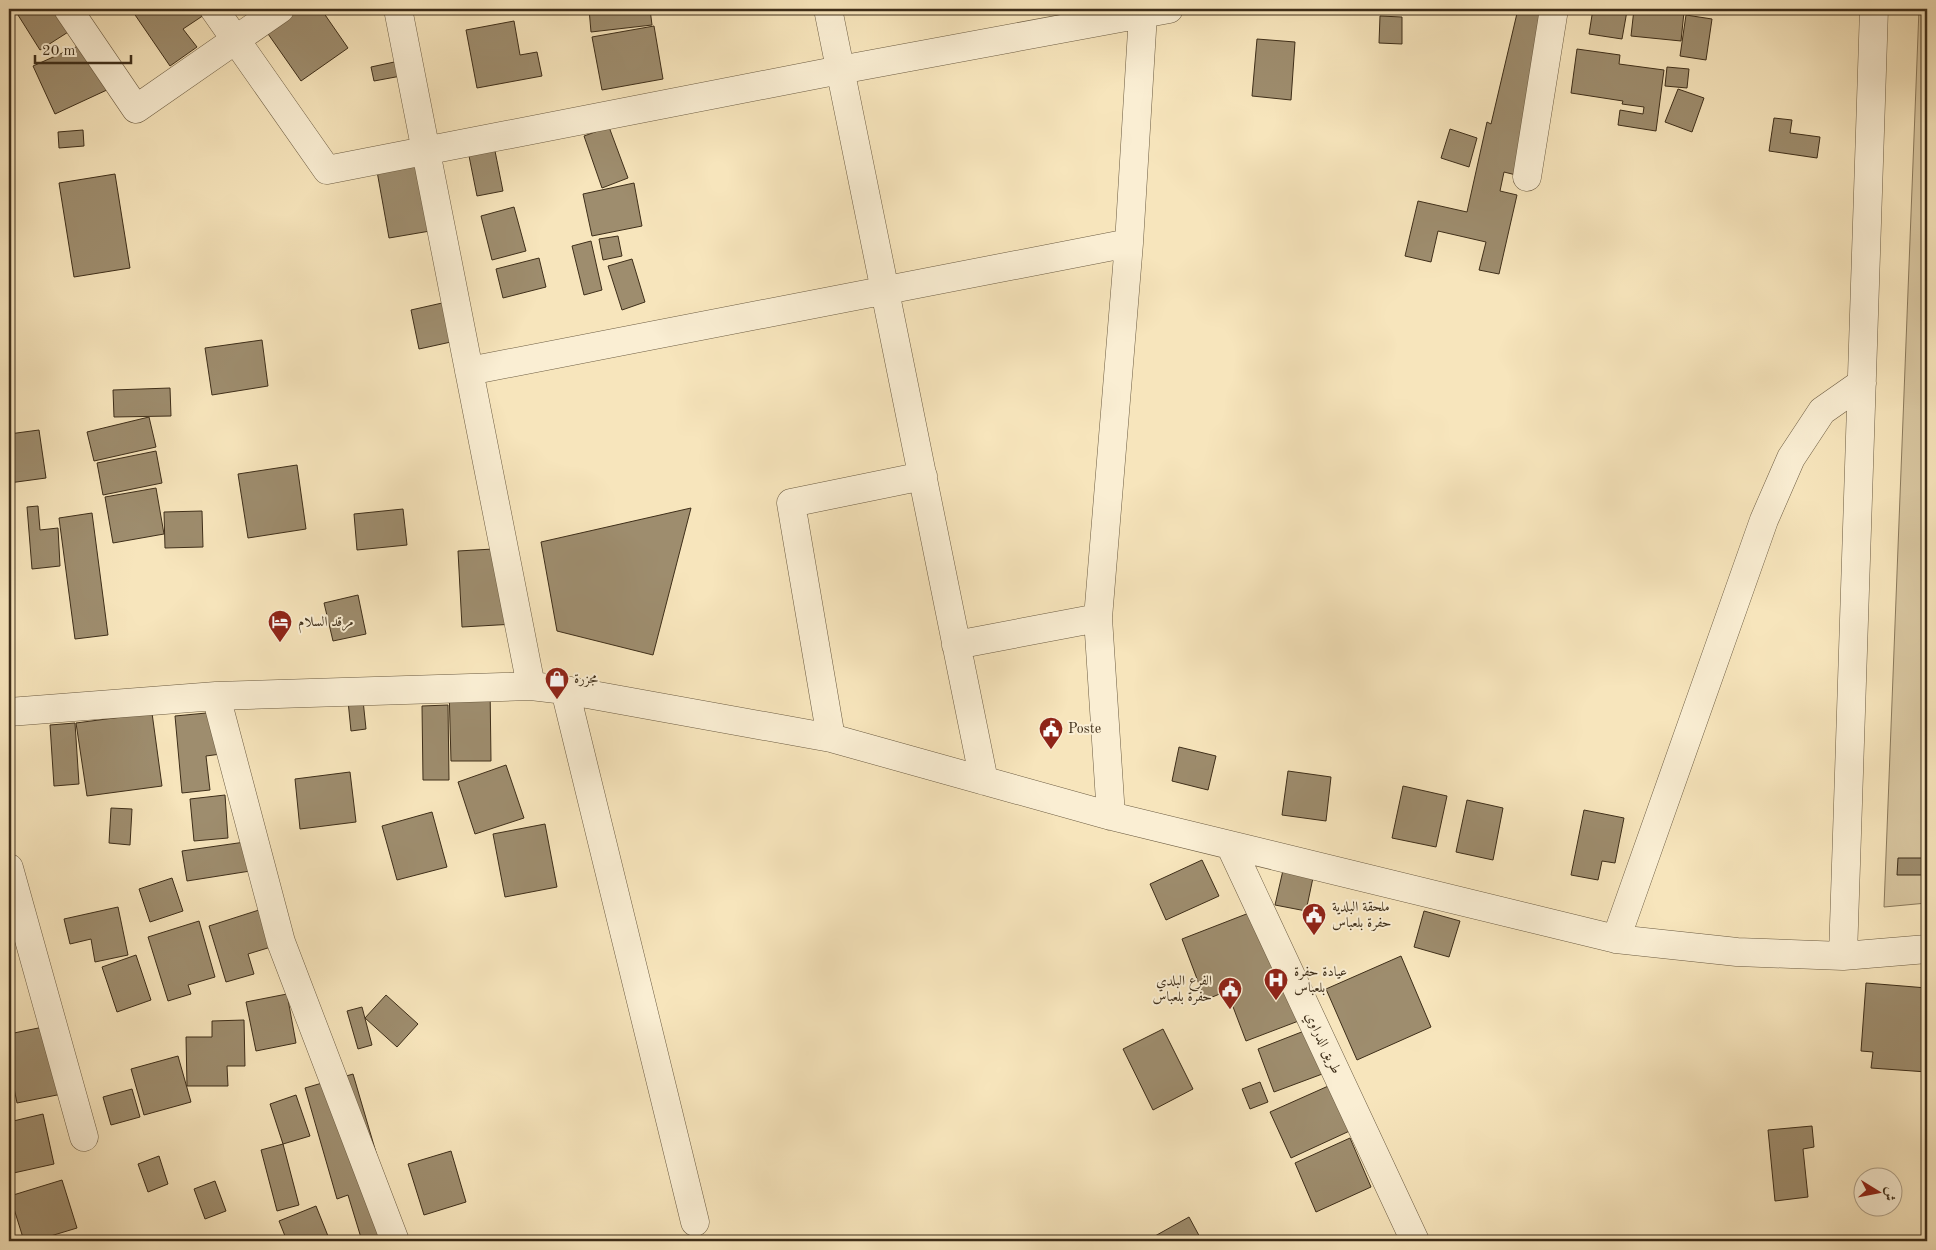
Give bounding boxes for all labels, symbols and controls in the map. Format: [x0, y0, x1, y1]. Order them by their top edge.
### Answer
scale bar [35, 32, 131, 64]
text: 20 m [42, 44, 76, 59]
hotel icon: مرقد السلام [267, 609, 293, 643]
place label: مرقد السلام [298, 615, 354, 634]
shop icon: مجزرة [544, 666, 570, 700]
place label: مجزرة [574, 672, 599, 687]
public building icon: Poste [1038, 716, 1064, 750]
place label: Poste [1068, 722, 1101, 736]
place label: ملحقة البلدية حفرة بلعباس [1332, 900, 1391, 931]
public building icon: ملحقة البلدية حفرة بلعباس [1301, 902, 1327, 936]
place label: عيادة حفرة بلعباس [1294, 965, 1347, 996]
hospital icon: عيادة حفرة بلعباس [1263, 967, 1289, 1001]
place label: الفرع البلدي حفرة بلعباس [1153, 974, 1212, 1005]
public building icon: الفرع البلدي حفرة بلعباس [1217, 976, 1243, 1010]
street label: طريق الدراوي [1299, 1010, 1343, 1078]
north arrow [1854, 1168, 1904, 1218]
text: ش [1882, 1186, 1898, 1202]

